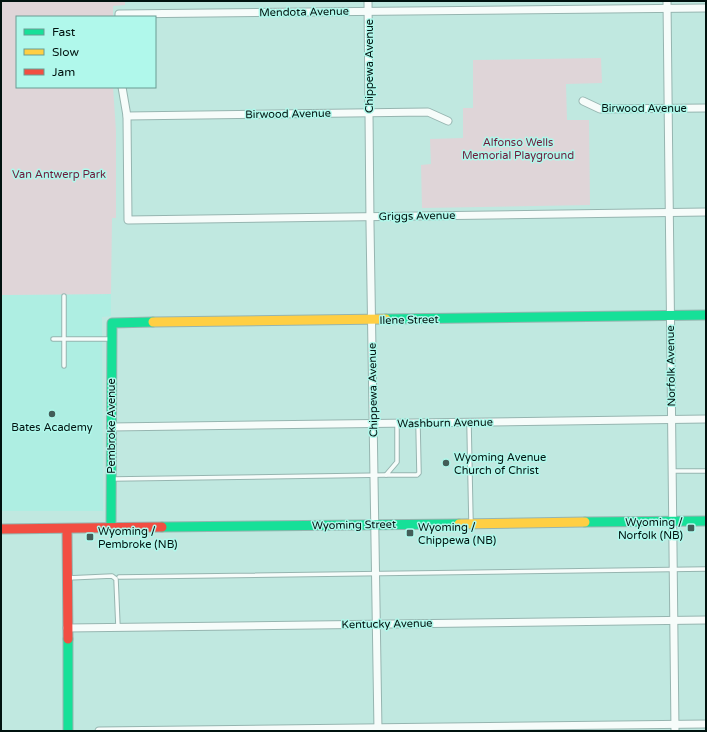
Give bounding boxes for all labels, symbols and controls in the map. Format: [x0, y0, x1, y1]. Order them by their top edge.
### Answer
street label: Mendota Avenue [259, 5, 349, 19]
legend [16, 16, 156, 88]
street label: Chippewa Avenue [363, 19, 376, 113]
text: Fast [52, 25, 76, 39]
text: Slow [52, 45, 79, 59]
text: Jam [52, 65, 75, 79]
street label: Birwood Avenue [601, 102, 687, 115]
street label: Birwood Avenue [245, 107, 331, 121]
park label: Alfonso Wells Memorial Playground [462, 136, 574, 162]
park label: Van Antwerp Park [12, 168, 106, 181]
street label: Griggs Avenue [379, 209, 455, 223]
street label: Ilene Street [379, 313, 439, 327]
street label: Norfolk Avenue [664, 325, 678, 407]
street label: Chippewa Avenue [366, 343, 380, 437]
street label: Pembroke Avenue [105, 378, 118, 474]
marker: Bates Academy [47, 409, 57, 419]
street label: Washburn Avenue [397, 416, 493, 430]
place label: Bates Academy [11, 421, 93, 434]
place label: Wyoming Avenue Church of Christ [454, 451, 546, 477]
marker: Wyoming Avenue Church of Christ [441, 458, 451, 468]
place label: Wyoming / Norfolk (NB) [618, 516, 683, 542]
street label: Wyoming Street [312, 518, 396, 532]
place label: Wyoming / Chippewa (NB) [418, 521, 496, 547]
marker: Wyoming / Norfolk (NB) [686, 523, 696, 533]
place label: Wyoming / Pembroke (NB) [98, 525, 178, 551]
marker: Wyoming / Chippewa (NB) [405, 528, 415, 538]
marker: Wyoming / Pembroke (NB) [85, 532, 95, 542]
street label: Kentucky Avenue [341, 617, 433, 631]

